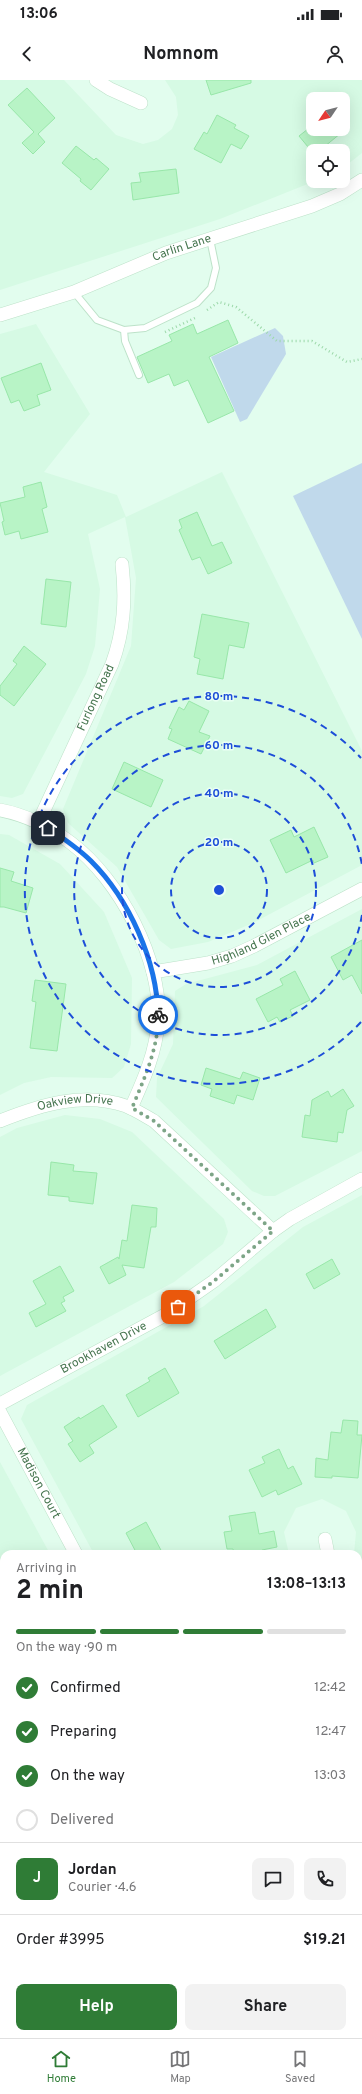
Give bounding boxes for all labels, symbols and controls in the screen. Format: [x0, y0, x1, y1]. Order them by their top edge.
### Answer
text: 13:06 [20, 5, 58, 24]
icon: back [16, 43, 38, 65]
text: Nomnom [143, 43, 219, 66]
icon: person [324, 43, 346, 65]
north arrow [306, 92, 350, 136]
map controls [306, 92, 350, 188]
button: locate [306, 144, 350, 188]
street label: Carlin Lane [150, 231, 213, 266]
street label: Furlong Road [74, 662, 119, 734]
text: 80 m [205, 689, 233, 705]
text: 60 m [205, 738, 233, 754]
text: 40 m [204, 786, 234, 802]
pin [31, 811, 65, 845]
icon: home [37, 817, 59, 839]
text: 20 m [205, 835, 233, 851]
centre of rings [212, 883, 226, 897]
street label: Highland Glen Place [210, 909, 314, 970]
courier [138, 995, 178, 1035]
icon: bike [147, 1004, 169, 1026]
street label: Oakview Drive [35, 1092, 114, 1115]
pin [161, 1290, 195, 1324]
icon: bag [167, 1296, 189, 1318]
street label: Brookhaven Drive [58, 1318, 150, 1378]
street label: Madison Court [13, 1445, 64, 1522]
text: Arriving in [16, 1561, 77, 1577]
text: 2 min [16, 1575, 84, 1608]
text: 13:08–13:13 [267, 1575, 346, 1594]
text: On the way · 90 m [16, 1640, 117, 1656]
icon: check [16, 1677, 38, 1699]
text: Confirmed [50, 1679, 121, 1698]
text: 12:42 [314, 1680, 346, 1696]
icon: check [16, 1721, 38, 1743]
text: Preparing [50, 1723, 117, 1742]
text: 12:47 [316, 1724, 346, 1740]
icon: check [16, 1765, 38, 1787]
text: On the way [50, 1767, 125, 1786]
text: 13:03 [314, 1768, 346, 1784]
text: Delivered [50, 1811, 114, 1830]
button: chat [252, 1858, 294, 1900]
button: phone [304, 1858, 346, 1900]
text: Jordan [68, 1861, 117, 1880]
text: J [33, 1869, 41, 1888]
text: Courier · 4.6 [68, 1880, 136, 1896]
text: Order #3995 [16, 1931, 105, 1950]
text: $19.21 [303, 1931, 346, 1950]
button: Help [16, 1984, 177, 2030]
button: Share [185, 1984, 346, 2030]
tab: Home [47, 2048, 76, 2086]
tab: Map [169, 2048, 191, 2086]
tab: Saved [285, 2048, 315, 2086]

